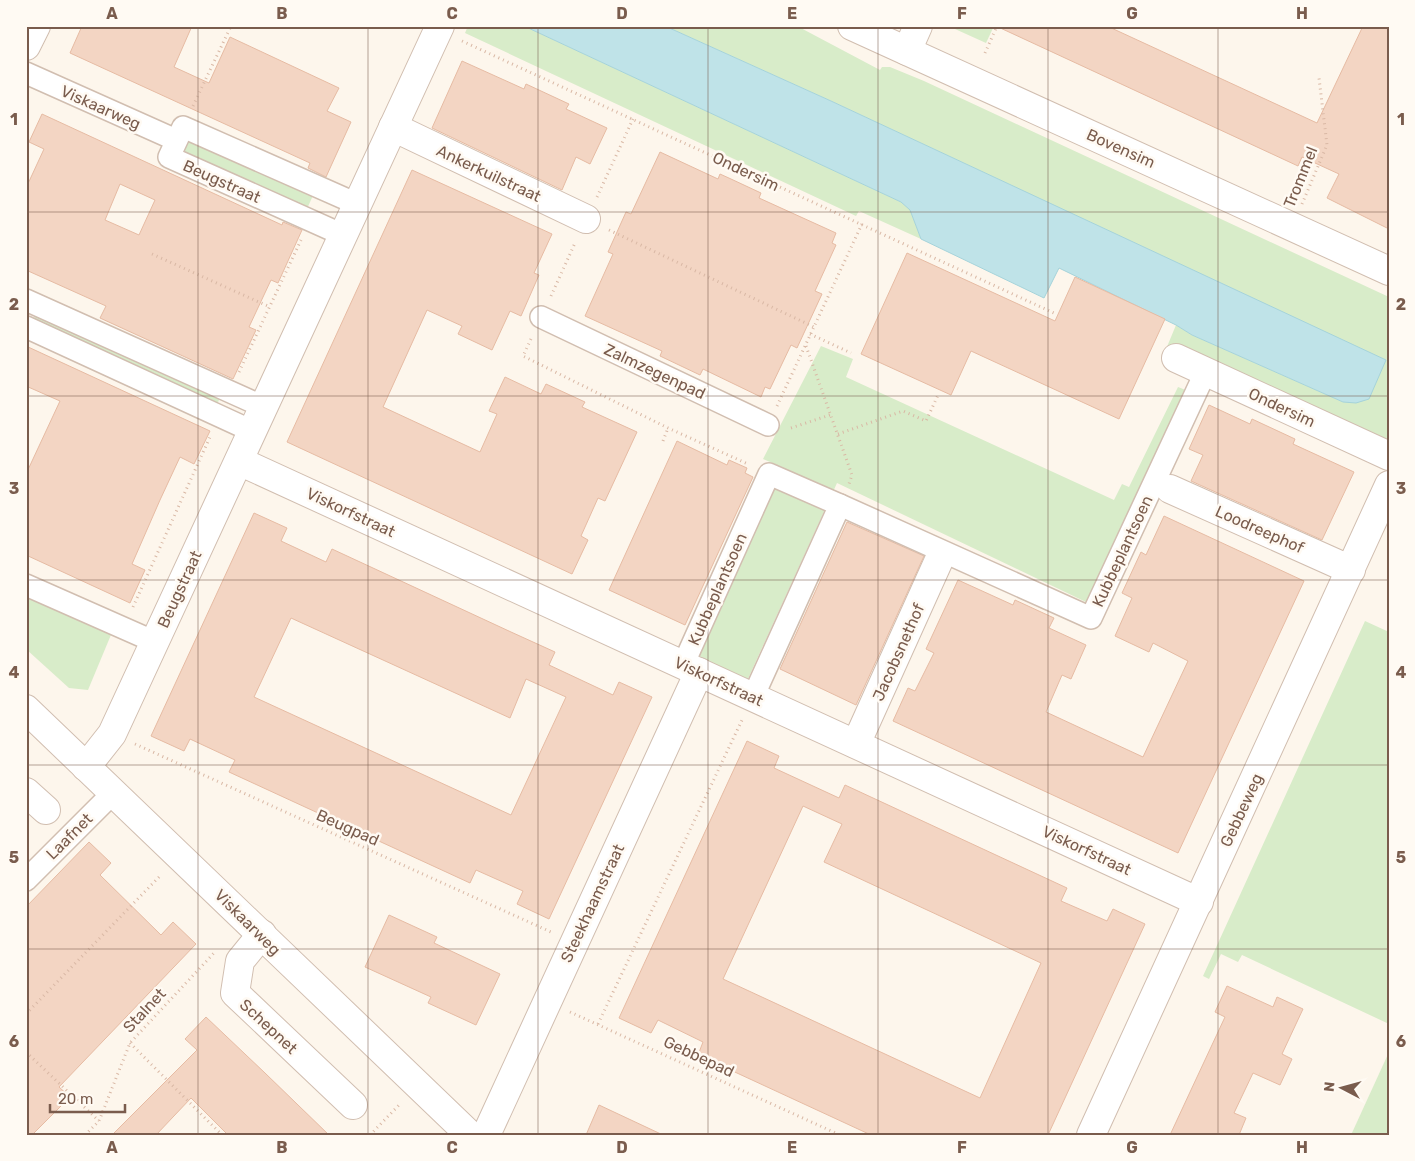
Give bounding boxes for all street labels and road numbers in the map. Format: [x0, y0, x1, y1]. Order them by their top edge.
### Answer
street label: Viskaarweg [58, 81, 144, 134]
street label: Bovensim [1084, 125, 1158, 172]
street label: Ankerkuilstraat [433, 141, 544, 206]
street label: Trommel [1280, 144, 1321, 211]
street label: Ondersim [709, 148, 782, 195]
street label: Beugstraat [180, 156, 264, 207]
street label: Zalmzegenpad [601, 340, 708, 403]
street label: Ondersim [1245, 384, 1318, 431]
street label: Viskorfstraat [303, 484, 398, 541]
street label: Kubbeplantsoen [1088, 492, 1157, 610]
street label: Loodreephof [1212, 501, 1308, 558]
street label: Kubbeplantsoen [684, 530, 751, 648]
street label: Beugstraat [153, 548, 206, 631]
street label: Jacobsnethof [869, 600, 929, 704]
street label: Viskorfstraat [671, 653, 766, 710]
street label: Gebbeweg [1216, 771, 1267, 850]
street label: Beugpad [313, 805, 382, 850]
street label: Laafnet [42, 809, 96, 863]
street label: Viskorfstraat [1039, 822, 1134, 879]
street label: Steekhaamstraat [557, 841, 628, 965]
street label: Viskaarweg [211, 885, 285, 959]
street label: Stalnet [119, 984, 170, 1036]
street label: Schepnet [236, 995, 301, 1058]
street label: Gebbepad [660, 1032, 737, 1081]

